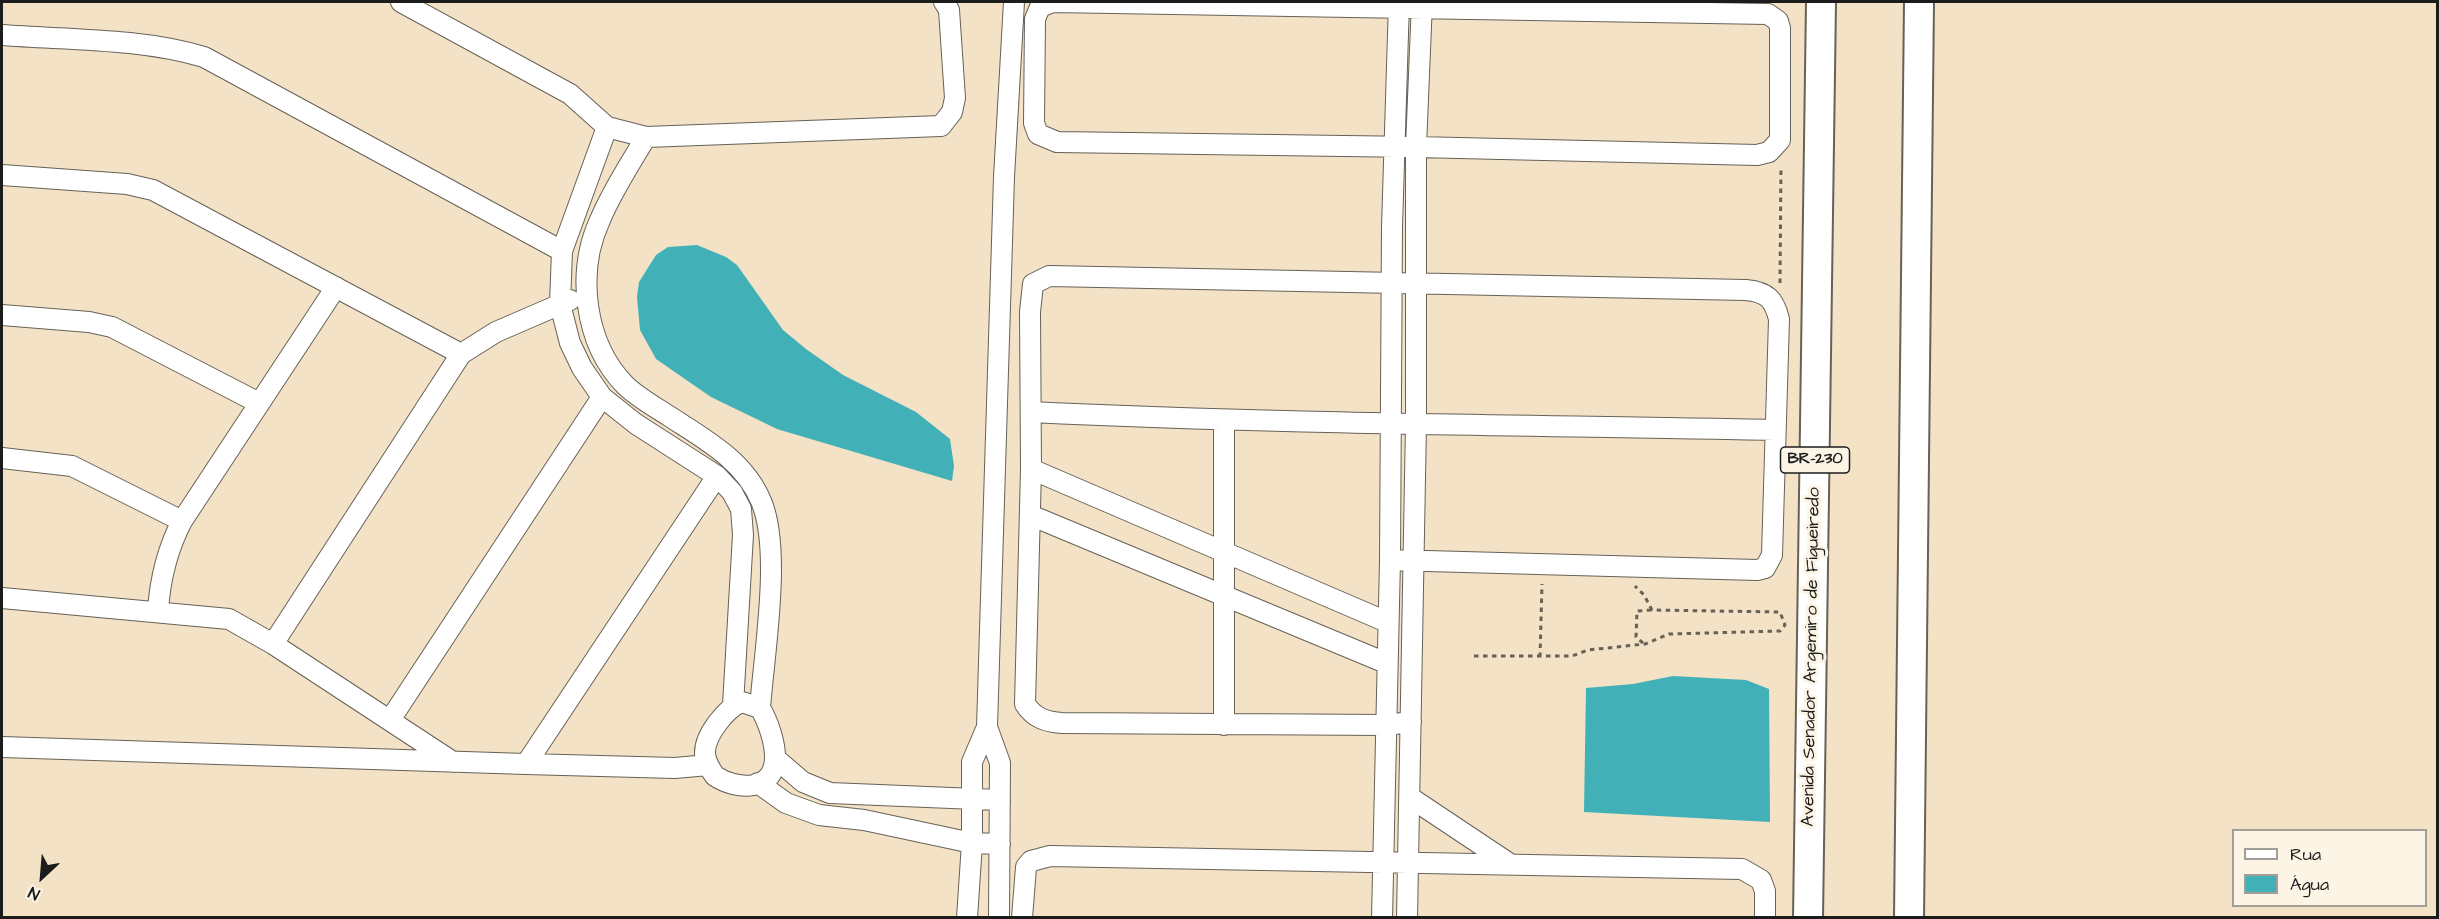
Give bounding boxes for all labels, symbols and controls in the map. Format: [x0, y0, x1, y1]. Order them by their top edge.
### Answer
road number: BR-230 [1780, 447, 1850, 473]
street label: Avenida Senador Argemiro de Figueiredo [1798, 487, 1826, 827]
legend [2232, 829, 2427, 907]
text: Rua [2290, 842, 2321, 867]
north arrow [12, 847, 72, 907]
text: Água [2290, 872, 2329, 897]
text: N [25, 881, 43, 905]

